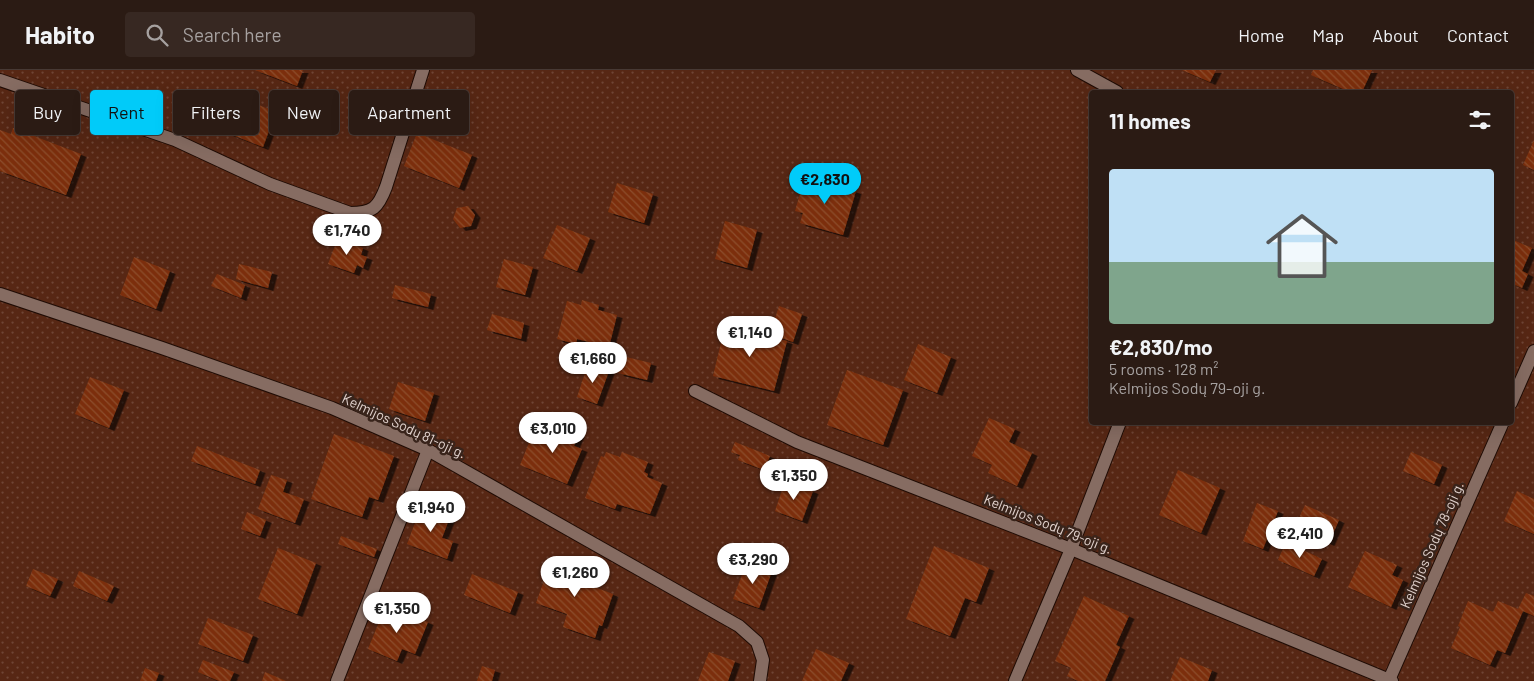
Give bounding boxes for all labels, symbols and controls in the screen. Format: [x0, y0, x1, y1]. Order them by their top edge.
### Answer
search box [125, 12, 475, 57]
text: Habito [25, 20, 95, 49]
icon: search [143, 21, 171, 49]
text: Search here [183, 23, 282, 46]
text: Home [1238, 24, 1284, 46]
text: Map [1312, 24, 1344, 46]
text: About [1372, 24, 1419, 46]
text: Contact [1447, 24, 1509, 46]
chip: Buy [15, 90, 80, 135]
chip: Rent [90, 90, 163, 135]
chip: Filters [173, 90, 259, 135]
chip: New [269, 90, 339, 135]
chip: Apartment [349, 90, 469, 135]
icon: filters [1466, 106, 1494, 134]
text: 11 homes [1109, 108, 1191, 133]
pin: €2,830 [784, 162, 866, 205]
text: €2,830 [800, 169, 850, 188]
icon: home [1257, 201, 1347, 291]
pin: €1,740 [306, 214, 388, 256]
text: €1,740 [324, 220, 370, 239]
pin: €1,140 [709, 316, 791, 358]
text: €1,140 [728, 322, 772, 341]
text: €2,830/mo [1109, 334, 1213, 359]
pin: €1,660 [552, 342, 634, 384]
text: €1,660 [570, 348, 616, 367]
text: 5 rooms · 128 m² [1109, 359, 1218, 378]
text: Kelmijos Sodų 79-oji g. [1109, 378, 1265, 397]
street label: Kelmijos Sodų 81-oji g. [340, 389, 469, 462]
pin: €3,010 [512, 412, 594, 454]
text: €3,010 [530, 418, 576, 437]
pin: €1,350 [753, 458, 835, 501]
text: €1,350 [771, 465, 817, 484]
street label: Kelmijos Sodų 78-oji g. [1396, 479, 1467, 611]
pin: €1,940 [390, 490, 472, 533]
street label: Kelmijos Sodų 79-oji g. [982, 490, 1115, 557]
text: €1,940 [407, 497, 455, 516]
pin: €2,410 [1259, 516, 1341, 559]
text: €2,410 [1277, 523, 1323, 542]
pin: €3,290 [712, 542, 794, 585]
text: €3,290 [728, 549, 778, 568]
pin: €1,260 [534, 556, 616, 598]
text: €1,260 [552, 562, 598, 581]
pin: €1,350 [356, 592, 438, 634]
text: €1,350 [374, 598, 420, 617]

